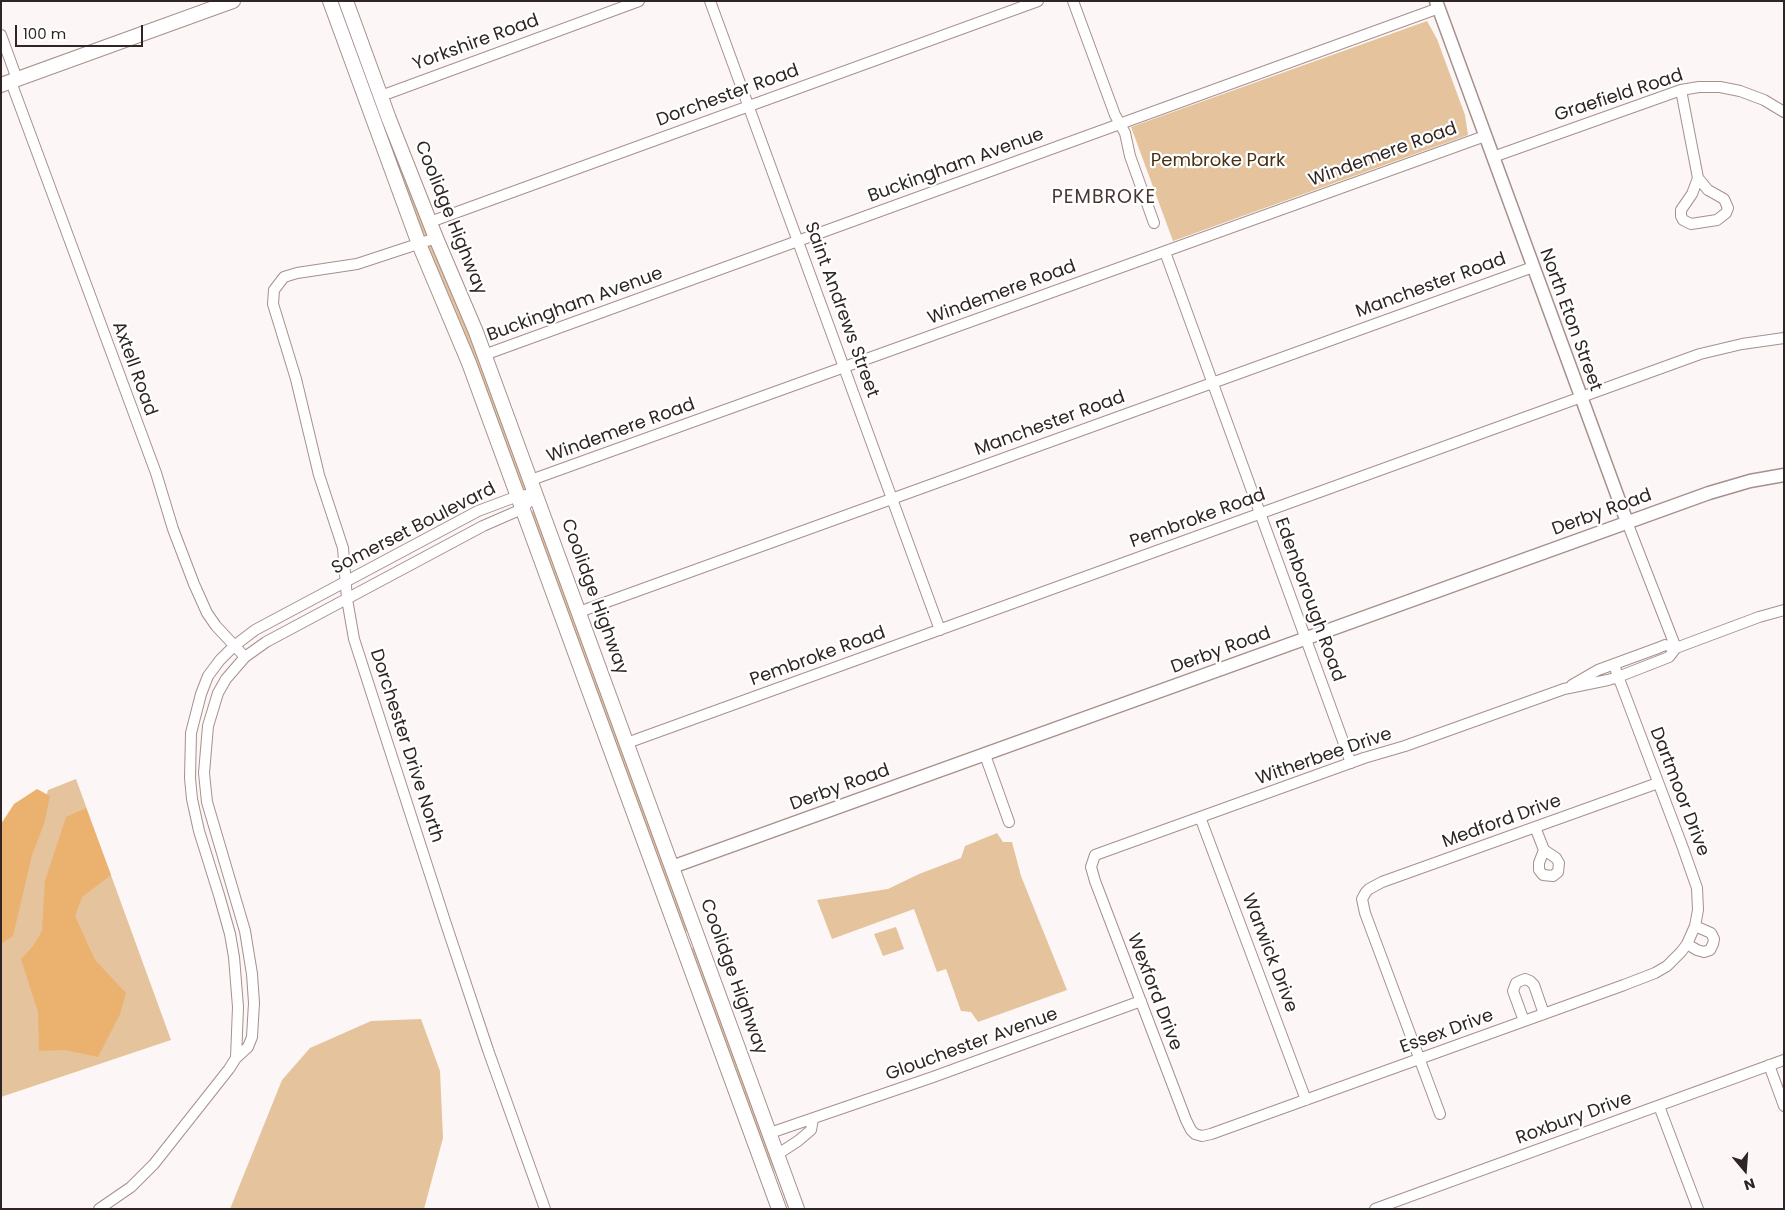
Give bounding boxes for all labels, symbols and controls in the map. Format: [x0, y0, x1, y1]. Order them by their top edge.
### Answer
street label: Yorkshire Road [410, 10, 542, 76]
scale bar [18, 15, 145, 47]
text: 100 m [23, 23, 66, 44]
street label: Dorchester Road [654, 60, 802, 132]
street label: Graefield Road [1552, 65, 1686, 127]
street label: Windemere Road [1306, 118, 1460, 192]
street label: Buckingham Avenue [865, 124, 1047, 208]
street label: Coolidge Highway [409, 138, 491, 298]
park label: Pembroke Park [1151, 150, 1285, 172]
district label: PEMBROKE [1051, 187, 1157, 209]
street label: Saint Andrews Street [799, 219, 883, 401]
street label: North Eton Street [1534, 246, 1606, 394]
street label: Manchester Road [1353, 249, 1509, 323]
street label: Windemere Road [925, 256, 1079, 330]
street label: Buckingham Avenue [484, 263, 666, 347]
street label: Axtell Road [107, 319, 161, 419]
street label: Manchester Road [972, 387, 1128, 461]
street label: Windemere Road [544, 394, 698, 468]
street label: Somerset Boulevard [328, 478, 500, 580]
street label: Pembroke Road [1127, 484, 1269, 554]
street label: Derby Road [1549, 485, 1655, 541]
street label: Edenborough Road [1269, 515, 1349, 685]
street label: Coolidge Highway [556, 516, 632, 678]
street label: Pembroke Road [747, 622, 889, 692]
street label: Derby Road [1168, 623, 1274, 679]
street label: Dorchester Drive North [365, 647, 447, 845]
street label: Witherbee Drive [1253, 724, 1395, 790]
street label: Dartmoor Drive [1644, 724, 1714, 860]
street label: Derby Road [787, 760, 893, 816]
street label: Medford Drive [1440, 790, 1564, 854]
street label: Warwick Drive [1236, 890, 1302, 1016]
street label: Coolidge Highway [695, 896, 771, 1058]
street label: Wexford Drive [1122, 930, 1186, 1054]
street label: Glouchester Avenue [883, 1004, 1061, 1086]
street label: Essex Drive [1397, 1005, 1497, 1059]
street label: Roxbury Drive [1513, 1088, 1635, 1150]
north arrow [1720, 1145, 1770, 1195]
text: N [1742, 1173, 1758, 1195]

